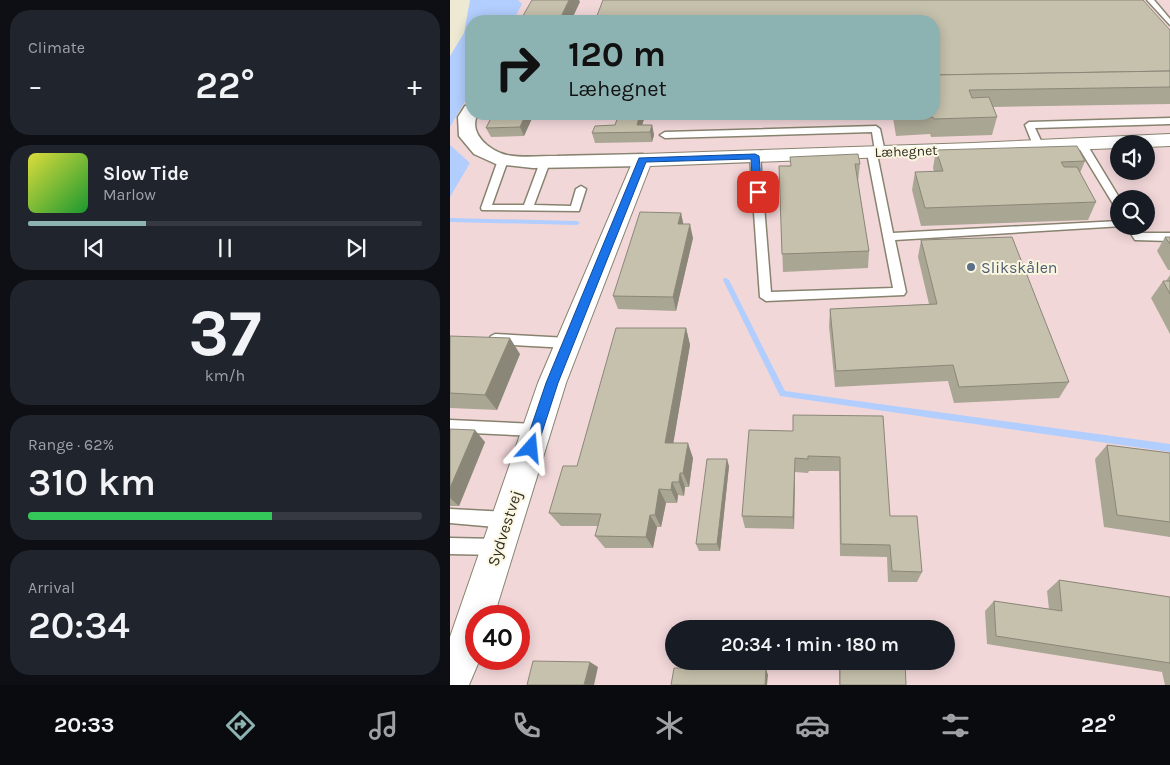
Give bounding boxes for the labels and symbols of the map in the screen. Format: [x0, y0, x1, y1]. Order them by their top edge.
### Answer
street label: Læhegnet [874, 142, 938, 161]
pin [737, 171, 779, 213]
place label: Slikskålen [981, 258, 1058, 277]
marker: Slikskålen [965, 261, 977, 273]
position arrow [504, 421, 556, 473]
street label: Sydvestvej [483, 488, 526, 568]
speed limit sign: 40 [465, 605, 530, 670]

